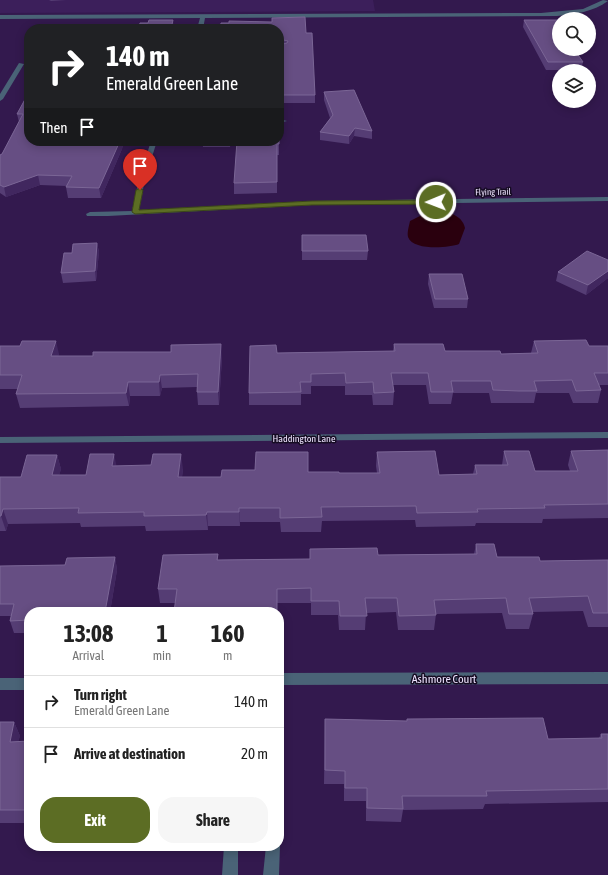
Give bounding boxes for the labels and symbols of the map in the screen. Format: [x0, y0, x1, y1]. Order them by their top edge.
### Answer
pin [123, 149, 157, 190]
position arrow [415, 181, 457, 223]
street label: Flying Trail [475, 187, 512, 197]
street label: Haddington Lane [273, 433, 336, 444]
street label: Ashmore Court [412, 672, 477, 686]

